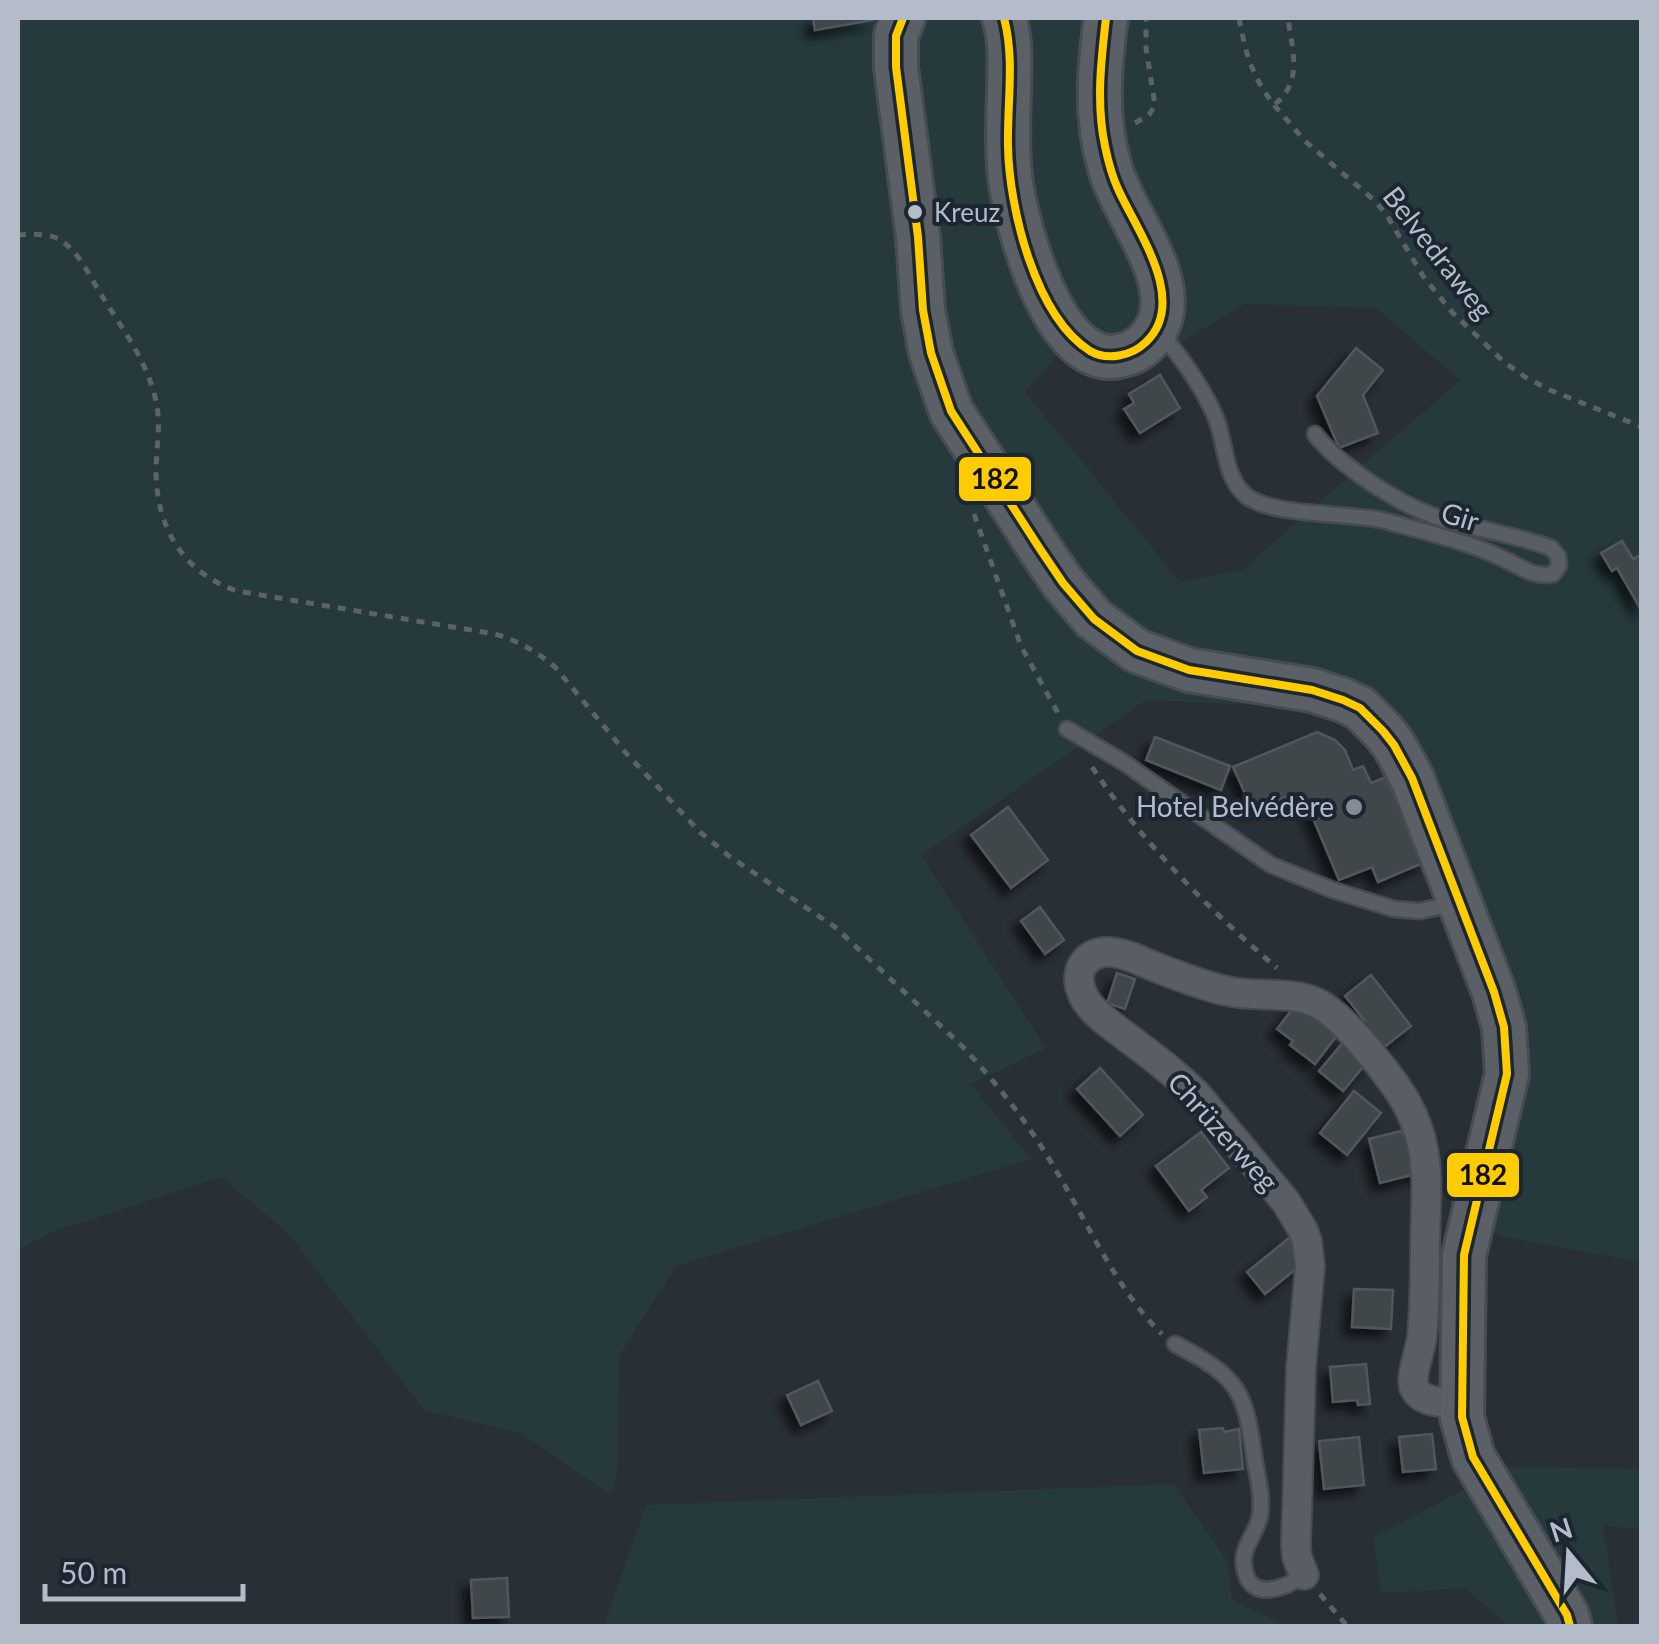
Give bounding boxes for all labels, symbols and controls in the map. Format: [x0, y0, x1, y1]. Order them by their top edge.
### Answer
street label: Belvedraweg [1377, 179, 1501, 325]
place label: Kreuz [934, 196, 1000, 228]
marker: Kreuz [905, 202, 925, 222]
line badge: 182 [957, 455, 1033, 503]
text: 182 [971, 461, 1019, 495]
street label: Gir [1438, 494, 1483, 538]
place label: Hotel Belvédère [1136, 789, 1334, 823]
marker: Hotel Belvédère [1343, 796, 1365, 818]
street label: Chrüzerweg [1161, 1065, 1286, 1198]
line badge: 182 [1445, 1151, 1521, 1199]
text: 182 [1459, 1157, 1507, 1191]
north arrow [1519, 1504, 1619, 1604]
text: N [1545, 1510, 1576, 1549]
scale bar [45, 1539, 242, 1601]
text: 50 m [60, 1554, 127, 1590]

